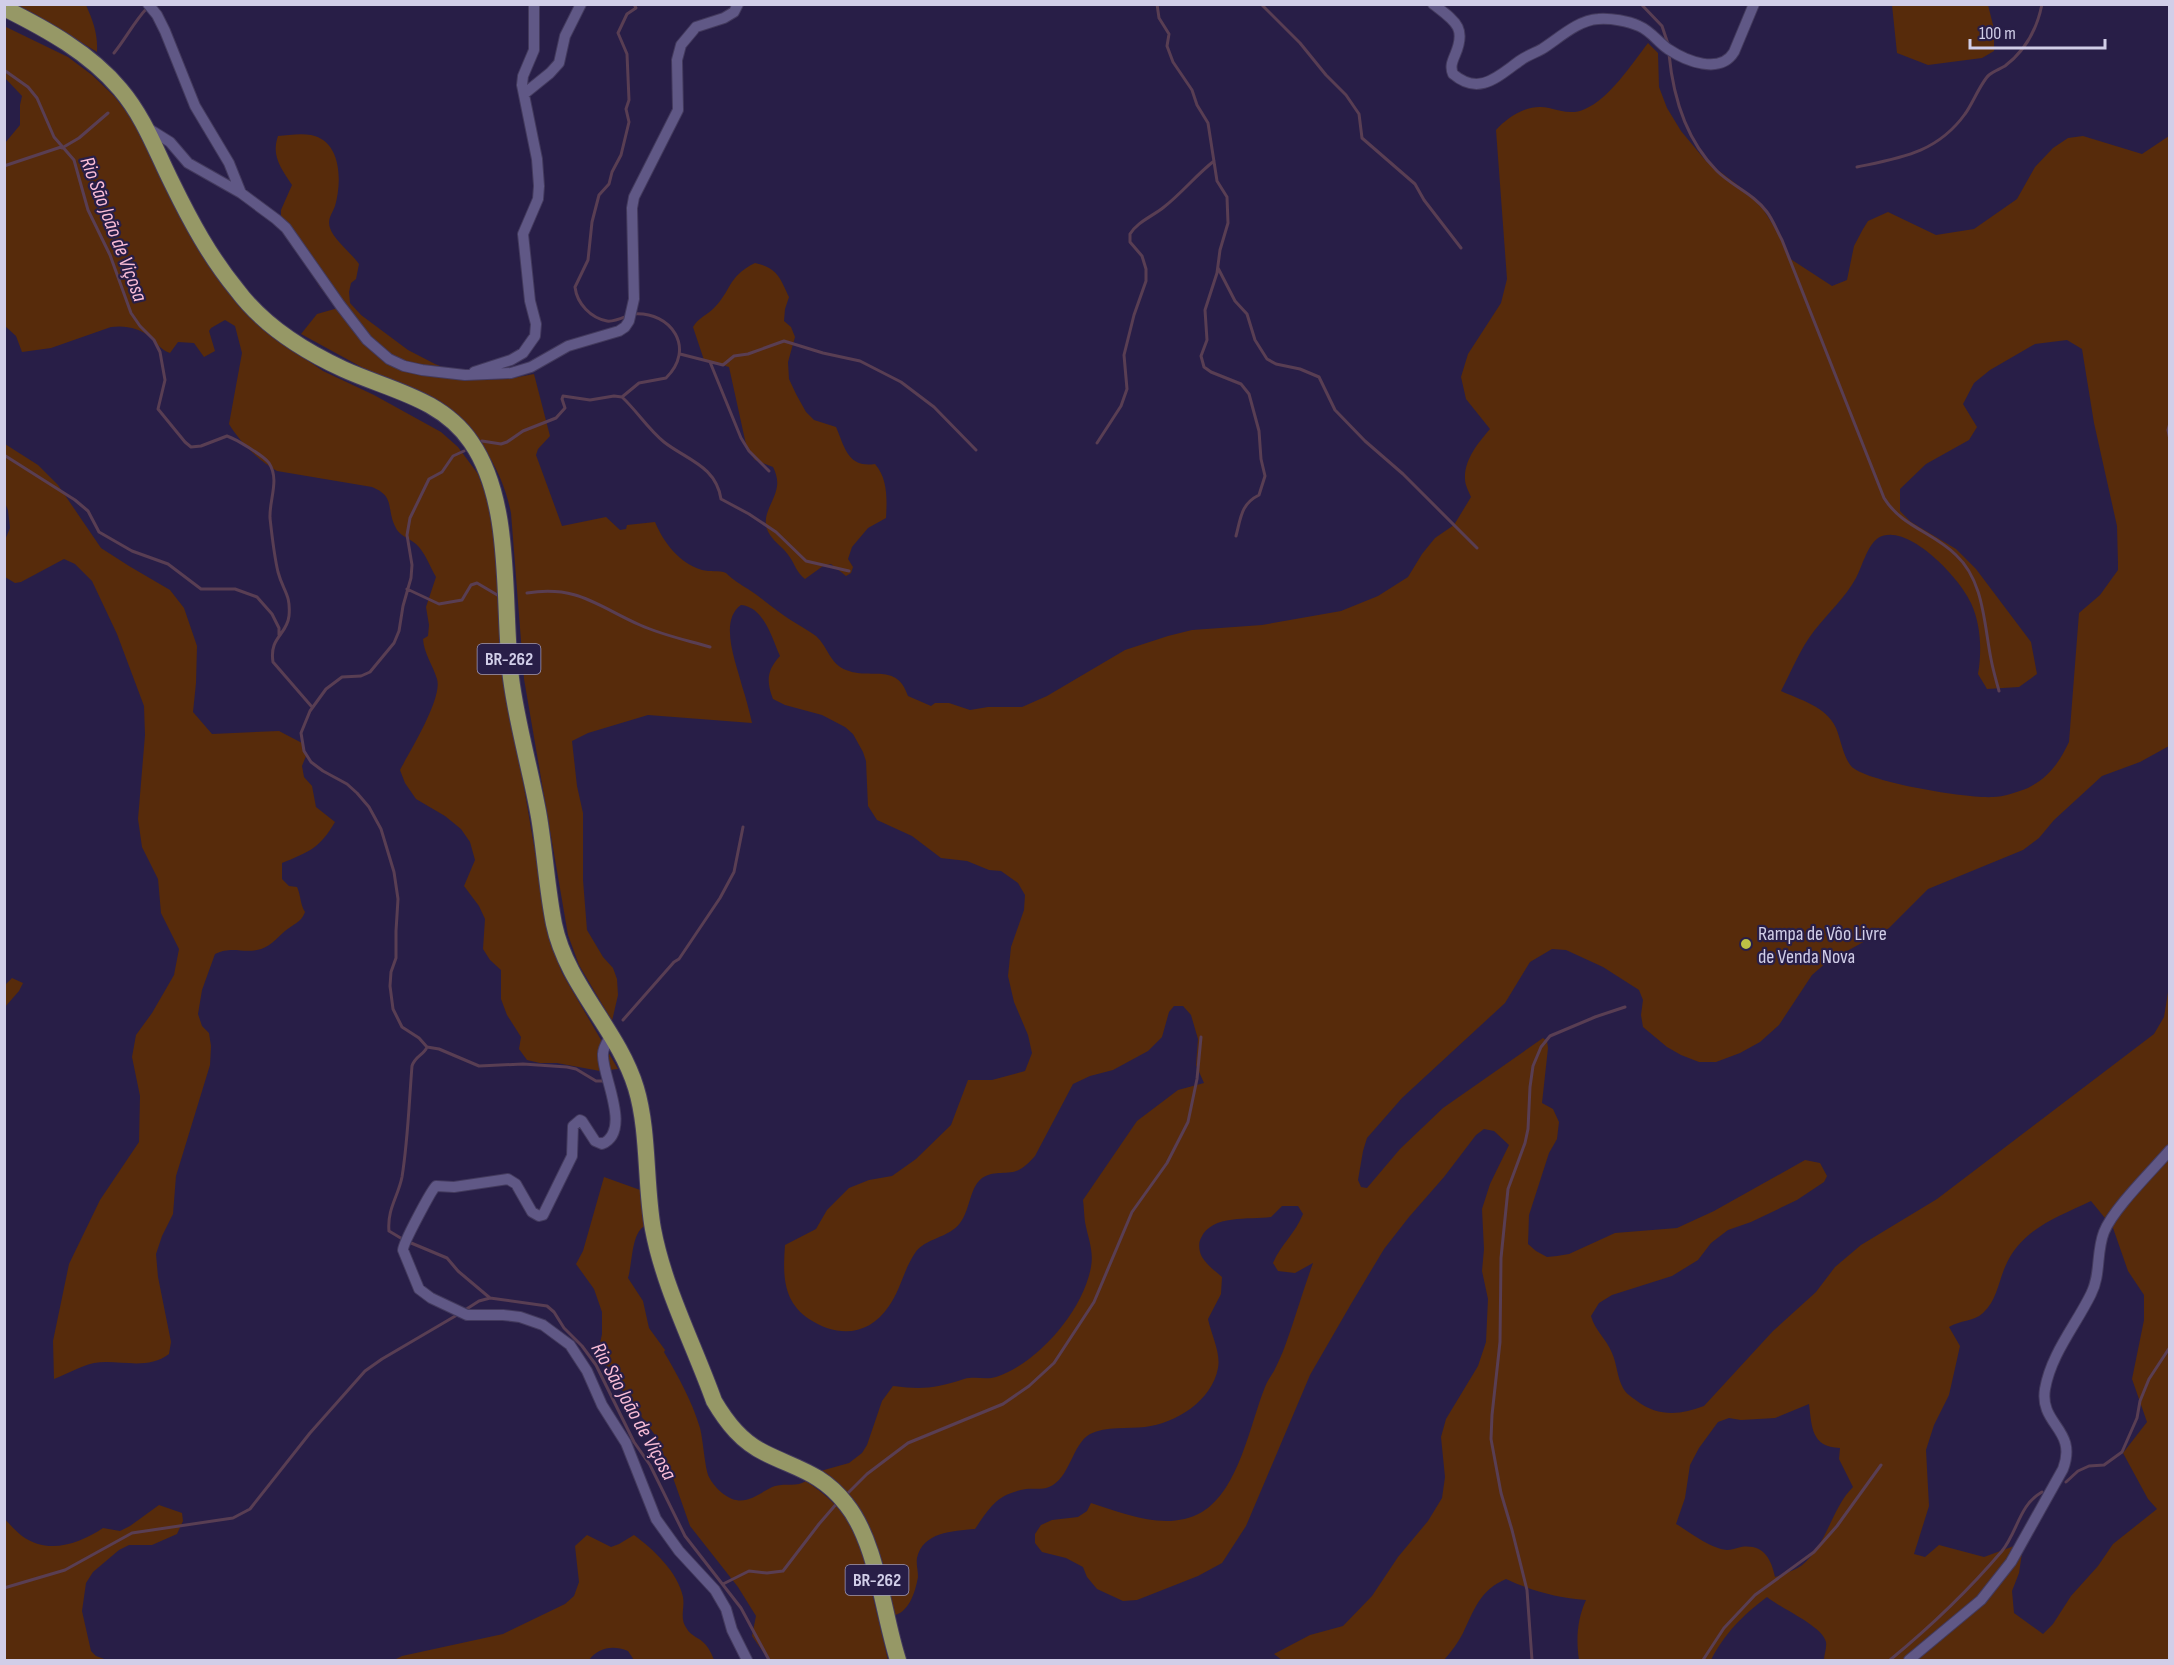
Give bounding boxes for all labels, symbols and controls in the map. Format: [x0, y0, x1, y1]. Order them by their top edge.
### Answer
scale bar [1970, 12, 2105, 50]
text: 100 m [1979, 23, 2016, 44]
water label: Rio São João de Viçosa [74, 153, 153, 306]
road number: BR-262 [478, 644, 540, 674]
place label: Rampa de Vôo Livre de Venda Nova [1758, 922, 1887, 969]
marker: Rampa de Vôo Livre de Venda Nova [1739, 937, 1753, 951]
water label: Rio São João de Viçosa [585, 1338, 682, 1485]
road number: BR-262 [846, 1565, 908, 1595]

